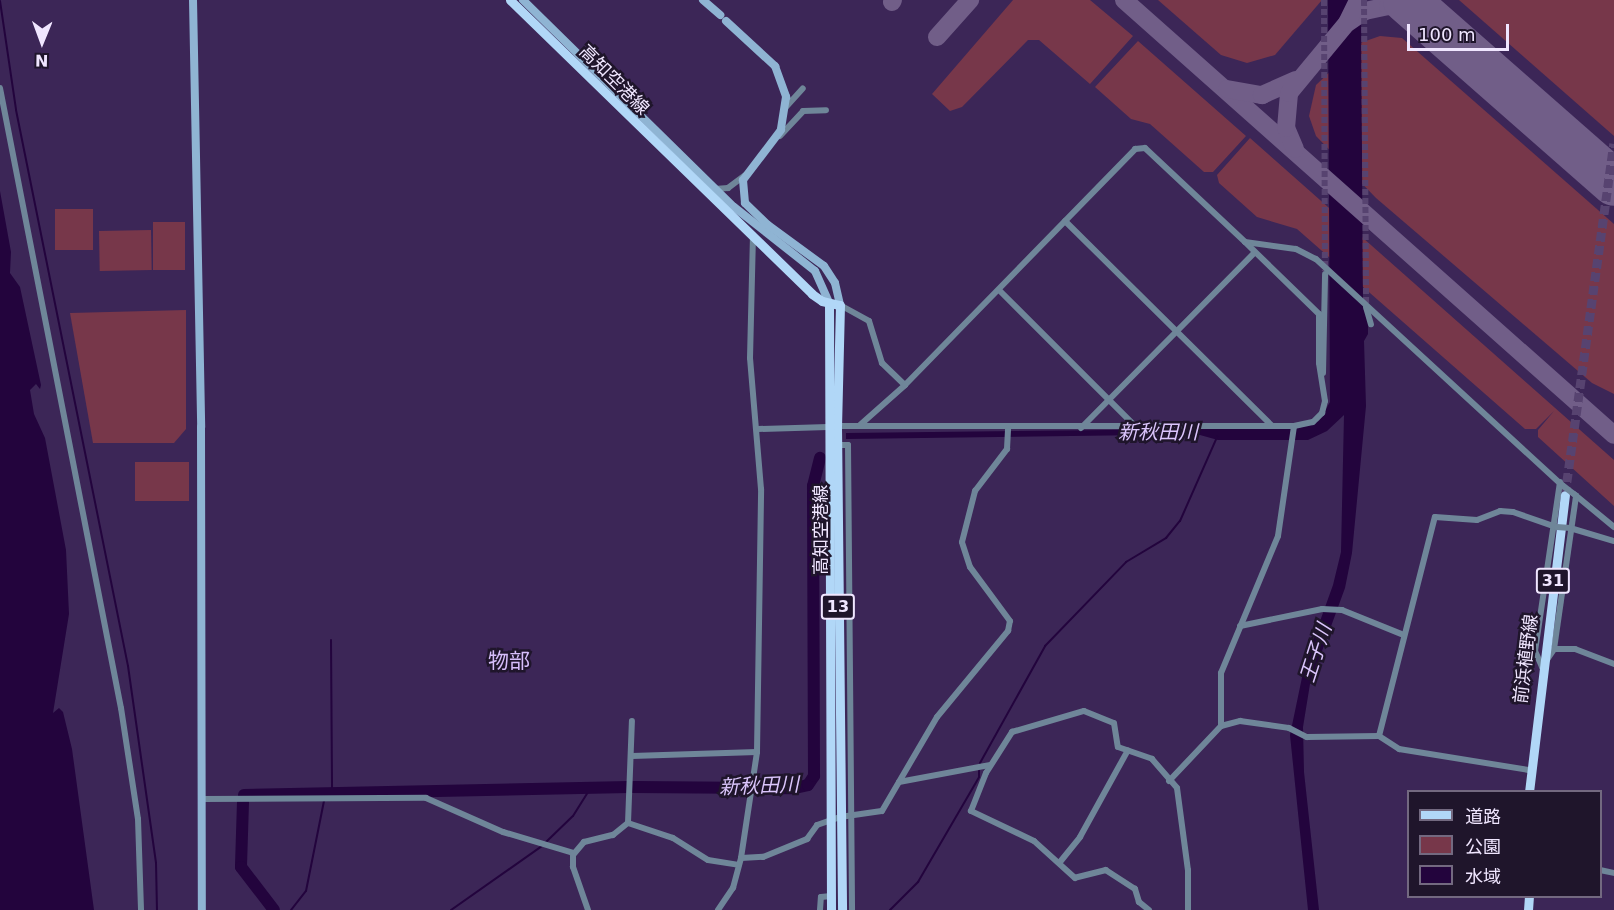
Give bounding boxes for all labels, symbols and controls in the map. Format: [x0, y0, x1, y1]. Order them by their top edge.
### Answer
north arrow [12, 12, 72, 72]
scale bar [1410, 12, 1512, 50]
text: 100 m [1418, 24, 1476, 45]
street label: 高知空港線 [575, 41, 653, 119]
text: N [35, 51, 49, 70]
water label: 新秋田川 [1118, 420, 1198, 444]
street label: 高知空港線 [810, 485, 832, 575]
road number: 31 [1535, 568, 1571, 594]
road number: 13 [820, 594, 856, 620]
street label: 前浜植野線 [1510, 613, 1542, 705]
water label: 王子川 [1295, 621, 1337, 685]
district label: 物部 [488, 648, 530, 674]
water label: 新秋田川 [719, 773, 799, 799]
legend [1407, 790, 1602, 898]
text: 道路 [1465, 806, 1501, 827]
text: 公園 [1465, 836, 1501, 857]
text: 水域 [1465, 866, 1501, 887]

